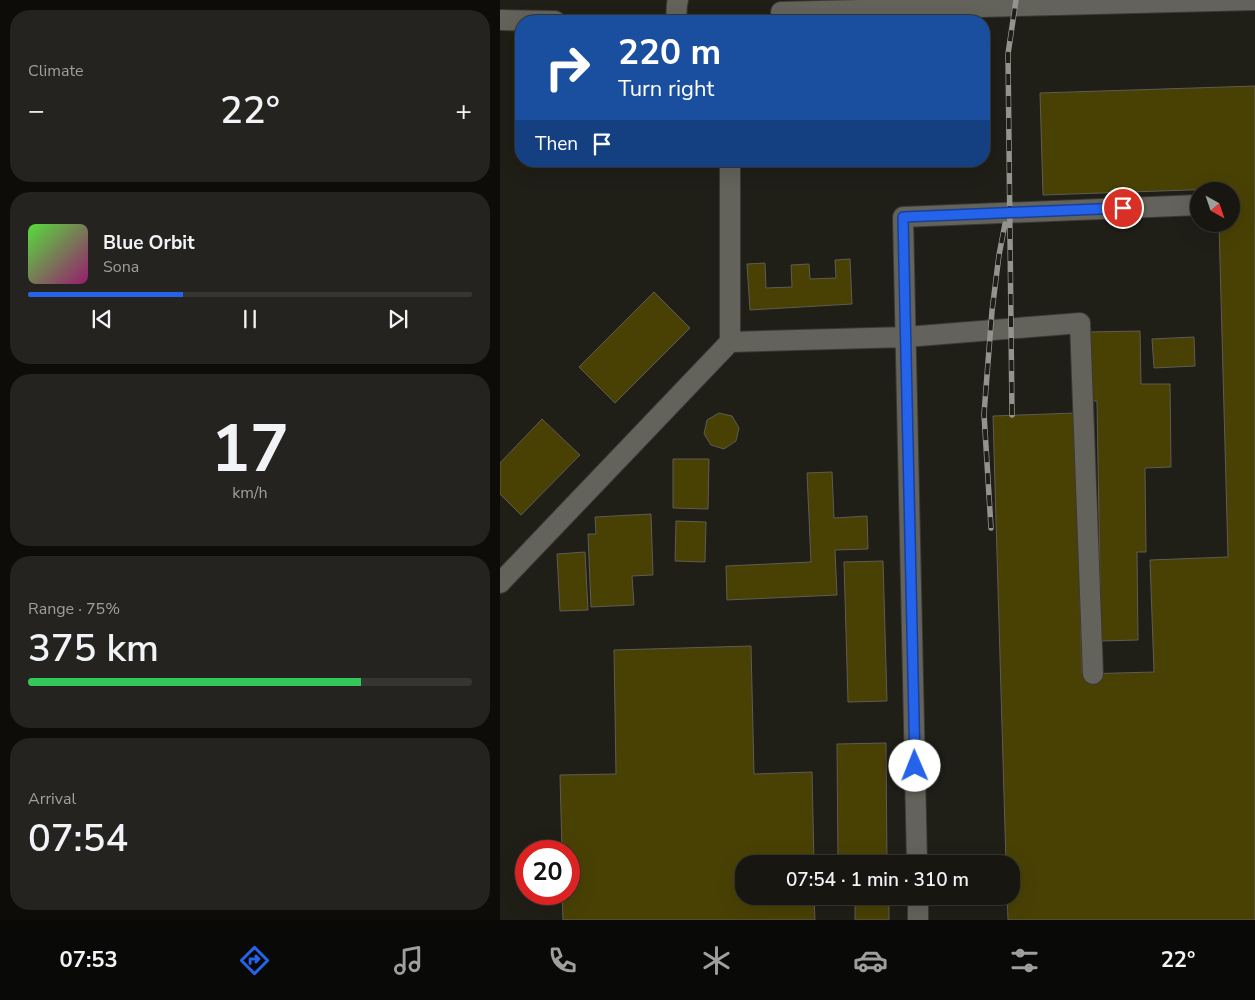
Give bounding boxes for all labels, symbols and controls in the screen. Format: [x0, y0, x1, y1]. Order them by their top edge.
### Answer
text: 220 m [618, 29, 721, 76]
icon: right [535, 35, 600, 100]
text: Climate [28, 60, 83, 82]
text: Turn right [618, 74, 714, 104]
text: 22° [220, 85, 280, 136]
text: − [28, 92, 45, 130]
text: + [455, 92, 472, 130]
icon: arrive [588, 130, 616, 158]
text: Then [535, 131, 578, 157]
north arrow [1190, 182, 1240, 232]
map controls [1190, 182, 1240, 232]
pin [1102, 187, 1144, 229]
icon: arrive [1109, 194, 1137, 222]
text: Blue Orbit [103, 230, 194, 256]
text: Sona [103, 256, 139, 278]
icon: previous [88, 305, 116, 333]
icon: pause [236, 305, 264, 333]
icon: next [384, 305, 412, 333]
text: 17 [211, 405, 289, 494]
text: km/h [232, 482, 268, 504]
text: Range · 75% [28, 598, 120, 620]
text: 375 km [28, 623, 159, 674]
position arrow [888, 739, 940, 791]
text: Arrival [28, 788, 76, 810]
text: 07:54 [28, 813, 128, 864]
speed limit sign: 20 [515, 840, 580, 905]
text: 07:54 · 1 min · 310 m [786, 867, 969, 893]
icon: directions [237, 943, 272, 978]
icon: music [391, 943, 426, 978]
icon: phone [545, 943, 580, 978]
icon: climate [699, 943, 734, 978]
icon: car [853, 943, 888, 978]
icon: filters [1007, 943, 1042, 978]
text: 07:53 [59, 945, 118, 975]
text: 22° [1161, 945, 1195, 975]

